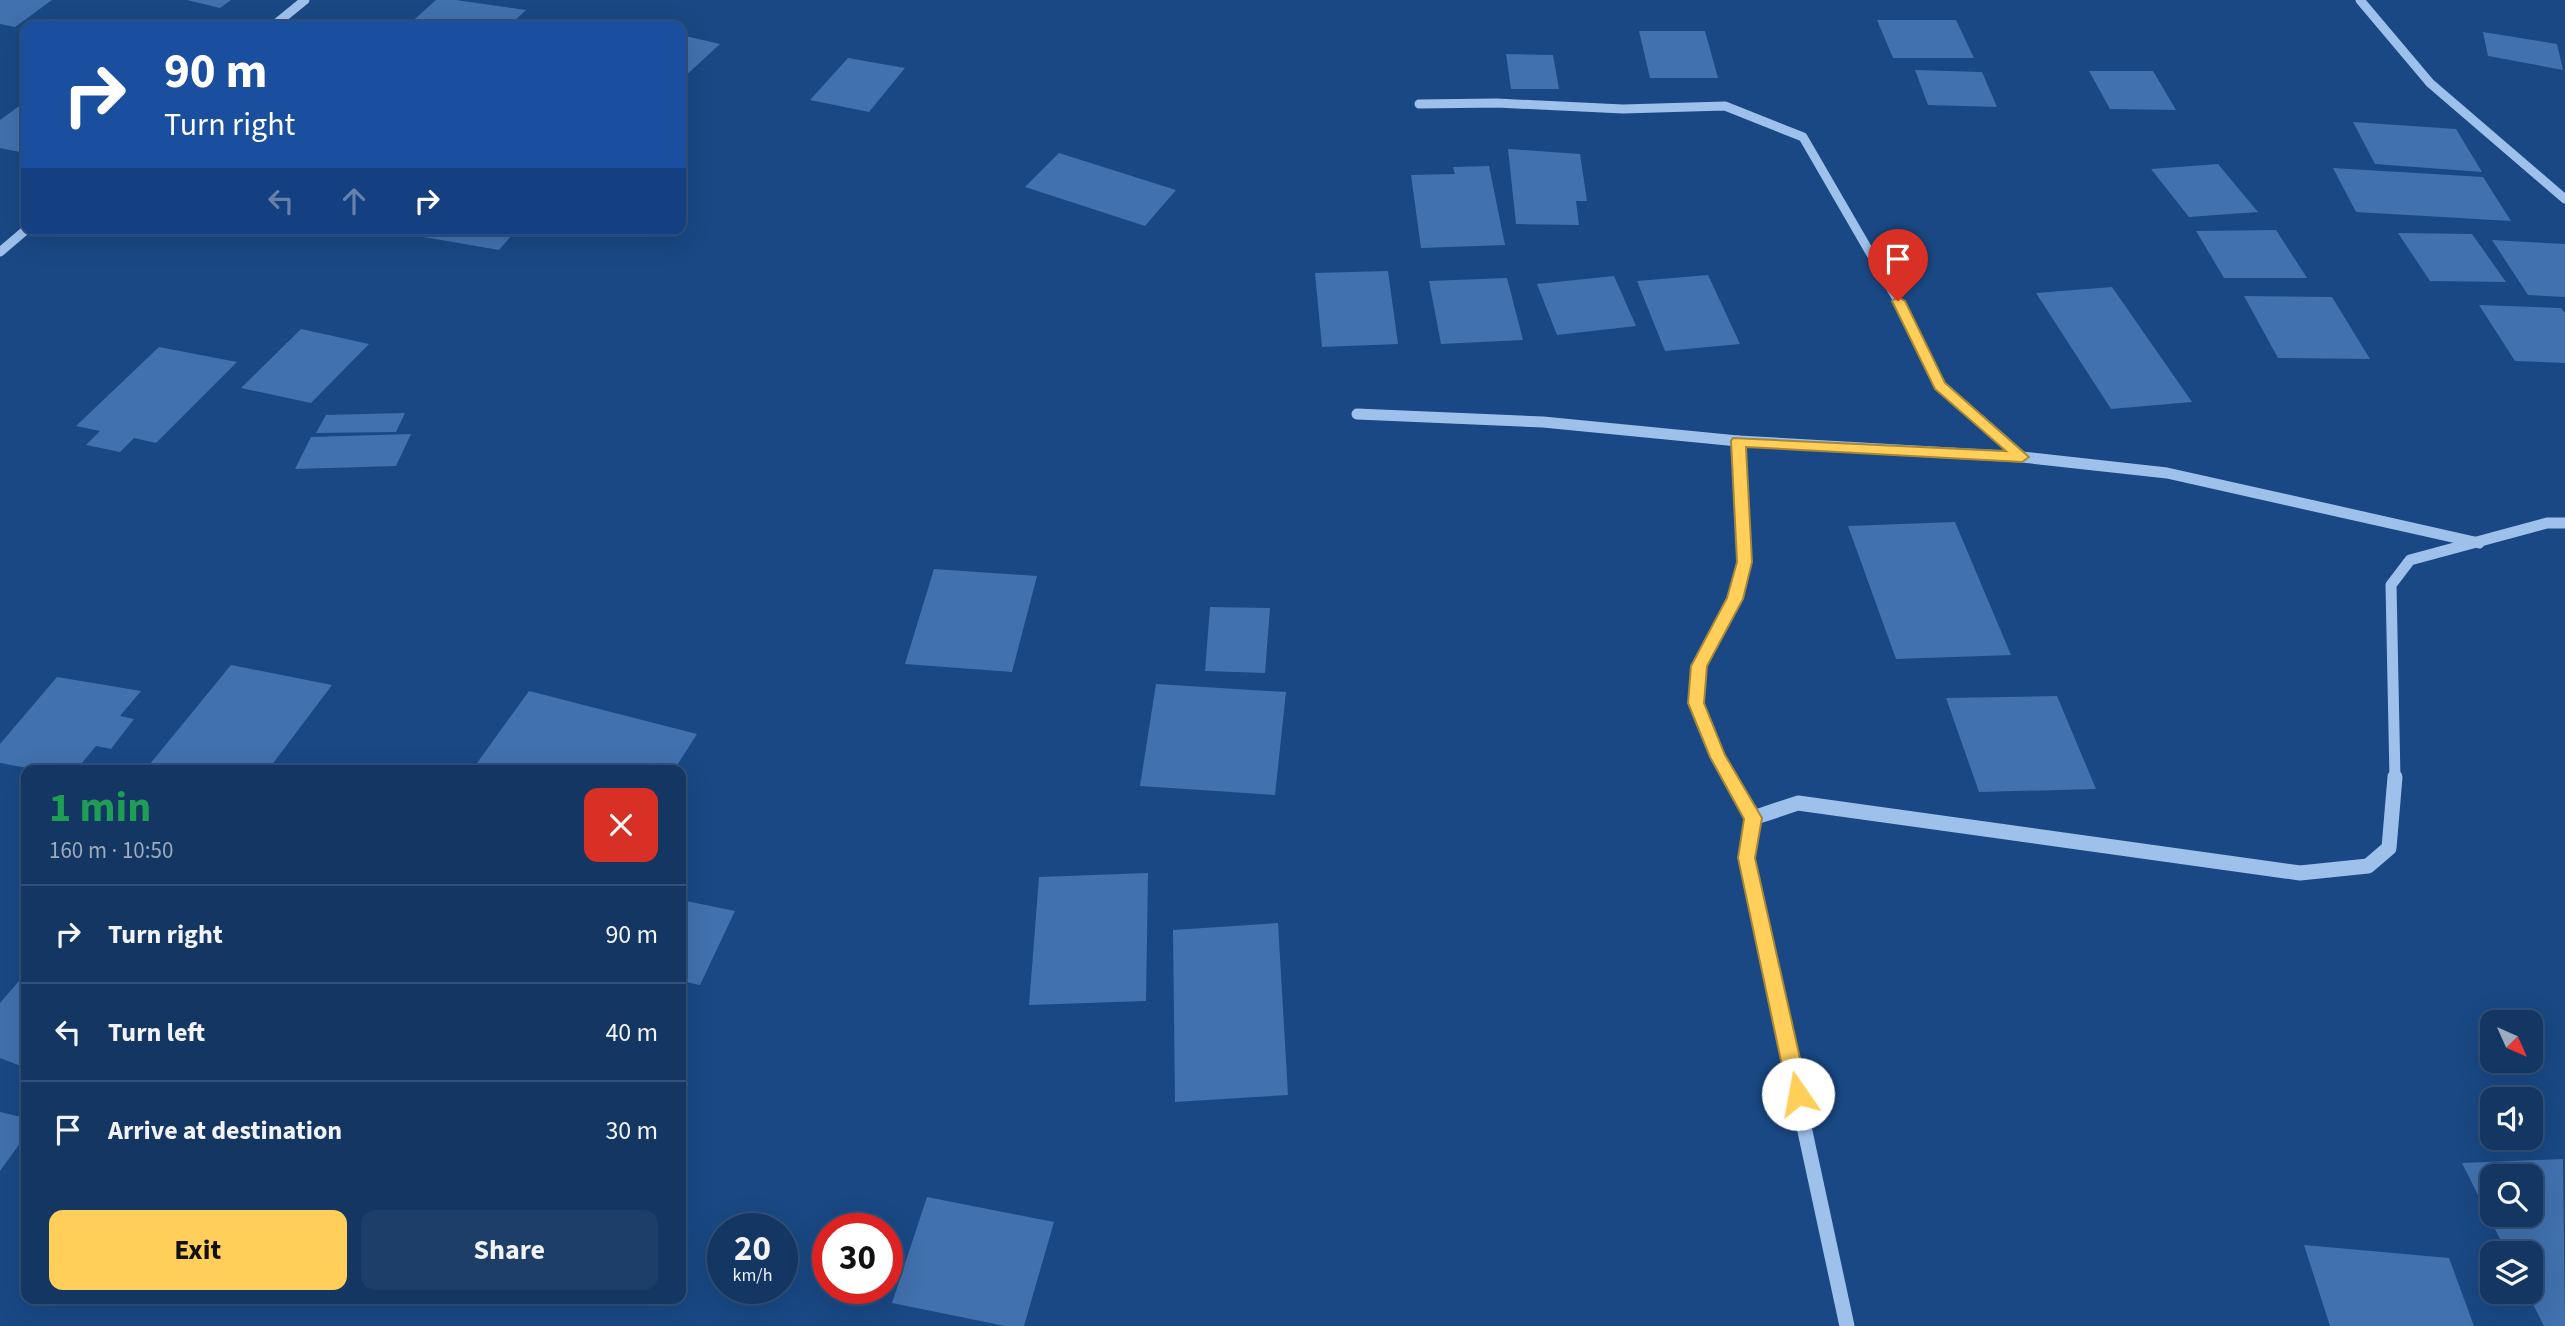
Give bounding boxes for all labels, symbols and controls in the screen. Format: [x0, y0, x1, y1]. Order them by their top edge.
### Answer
text: 90 m [164, 37, 268, 107]
icon: right [49, 49, 140, 140]
text: Turn right [164, 102, 295, 148]
icon: left [262, 182, 300, 220]
icon: ahead [335, 182, 373, 220]
icon: right [408, 182, 446, 220]
pin [1868, 229, 1928, 301]
icon: arrive [1879, 240, 1917, 278]
text: 1 min [49, 778, 151, 838]
button: close [584, 788, 658, 862]
text: 160 m · 10:50 [49, 834, 173, 867]
icon: right [49, 915, 87, 953]
text: Turn right [108, 916, 223, 953]
text: 90 m [605, 916, 658, 953]
north arrow [2480, 1010, 2543, 1073]
map controls [2480, 1010, 2543, 1304]
icon: left [49, 1013, 87, 1051]
text: Turn left [108, 1014, 205, 1051]
text: 40 m [605, 1014, 658, 1051]
position arrow [1761, 1057, 1835, 1131]
button: sound [2480, 1087, 2543, 1150]
icon: arrive [49, 1111, 87, 1149]
text: Arrive at destination [108, 1112, 342, 1149]
text: 30 m [605, 1112, 658, 1149]
button: search [2480, 1164, 2543, 1227]
button: Exit [49, 1210, 347, 1290]
button: Share [361, 1210, 658, 1290]
speed limit sign: 30 [812, 1213, 903, 1304]
text: 20 [734, 1224, 771, 1274]
button: layers [2480, 1241, 2543, 1304]
text: km/h [733, 1263, 772, 1288]

